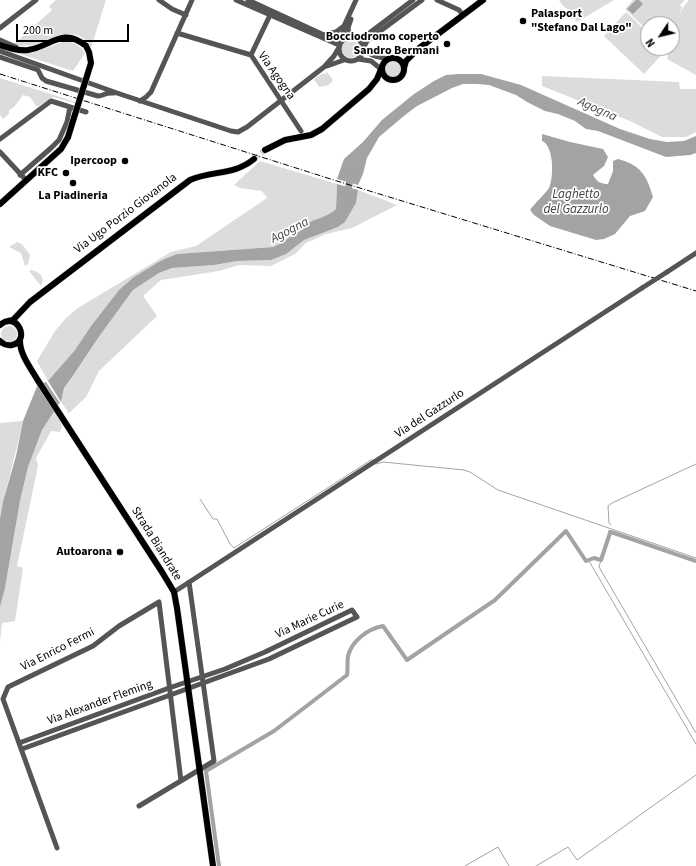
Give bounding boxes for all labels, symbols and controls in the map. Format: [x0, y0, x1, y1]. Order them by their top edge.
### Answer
place label: Palasport "Stefano Dal Lago" [531, 7, 632, 35]
scale bar [18, 16, 131, 42]
marker: Palasport "Stefano Dal Lago" [518, 16, 528, 26]
north arrow [640, 16, 680, 56]
text: 200 m [23, 22, 53, 39]
place label: Bocciodromo coperto Sandro Bermani [326, 30, 439, 58]
text: N [642, 35, 659, 50]
marker: Bocciodromo coperto Sandro Bermani [442, 39, 452, 49]
street label: Via Agogna [254, 49, 298, 103]
water label: Agogna [575, 95, 619, 125]
place label: Ipercoop [70, 154, 117, 168]
marker: Ipercoop [120, 156, 130, 166]
place label: KFC [37, 166, 58, 180]
marker: KFC [61, 168, 71, 178]
street label: Via Ugo Porzio Giovanola [72, 171, 180, 257]
marker: La Piadineria [68, 178, 78, 188]
water label: Laghetto del Gazzurlo [543, 187, 609, 218]
place label: La Piadineria [38, 189, 108, 203]
water label: Agogna [268, 215, 312, 247]
street label: Via del Gazzurlo [393, 386, 467, 442]
street label: Strada Biandrate [128, 505, 184, 583]
place label: Autoarona [57, 545, 112, 559]
marker: Autoarona [115, 547, 125, 557]
street label: Via Marie Curie [273, 598, 347, 642]
street label: Via Enrico Fermi [19, 625, 97, 675]
street label: Via Alexander Fleming [46, 677, 154, 729]

